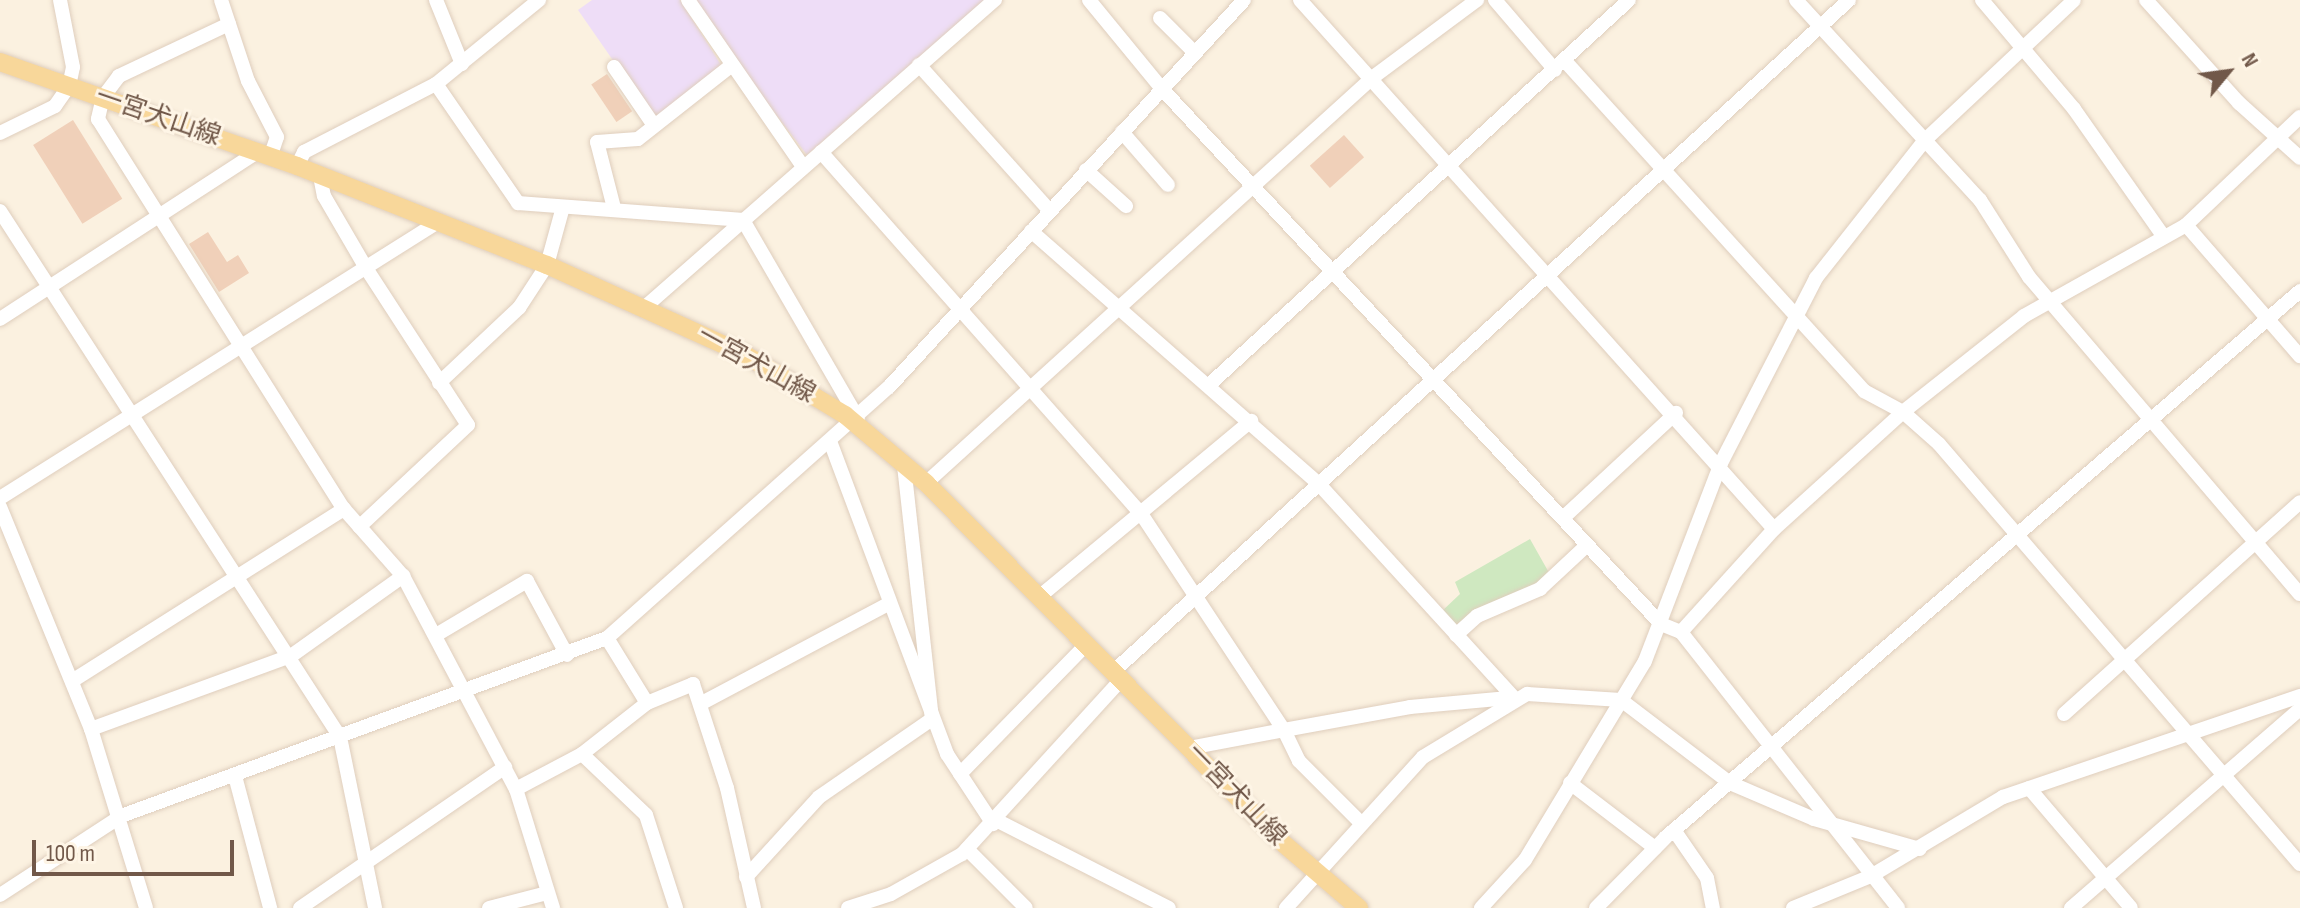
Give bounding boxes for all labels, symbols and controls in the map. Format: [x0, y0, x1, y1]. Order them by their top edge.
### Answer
north arrow [2188, 32, 2268, 112]
text: N [2235, 48, 2264, 72]
street label: 一宮犬山線 [91, 81, 225, 153]
street label: 一宮犬山線 [692, 320, 820, 410]
street label: 一宮犬山線 [1180, 737, 1292, 853]
scale bar [36, 824, 238, 874]
text: 100 m [46, 839, 95, 868]

